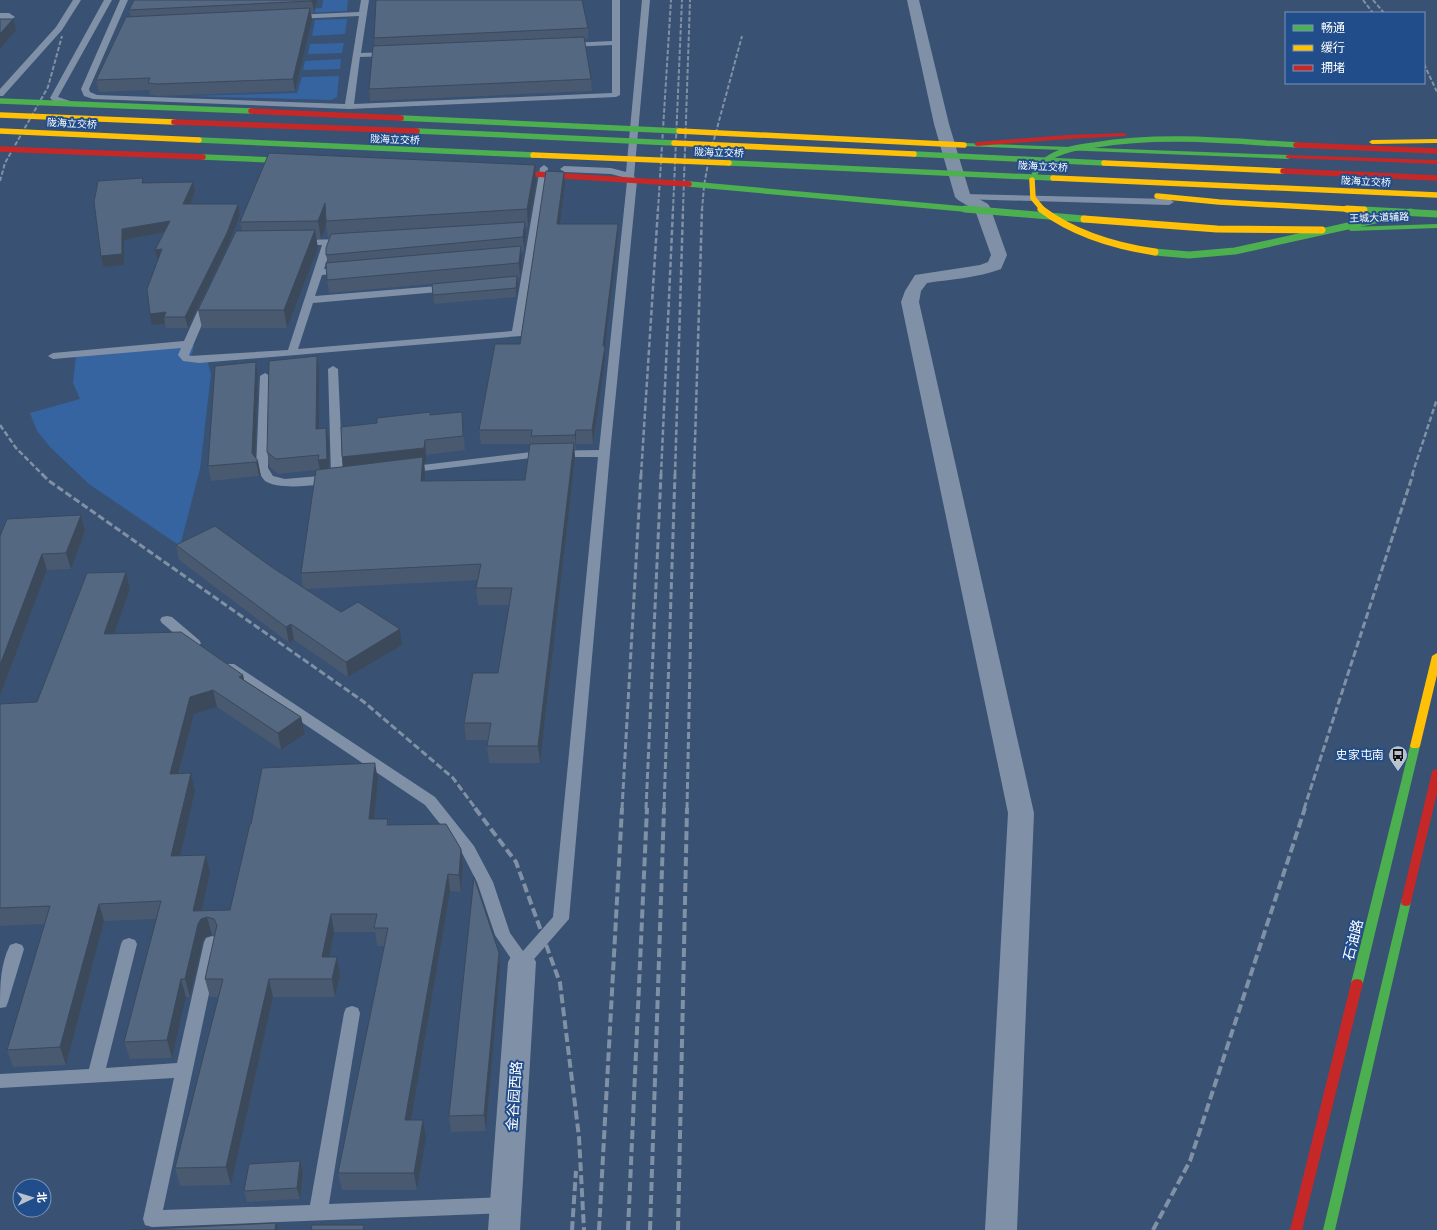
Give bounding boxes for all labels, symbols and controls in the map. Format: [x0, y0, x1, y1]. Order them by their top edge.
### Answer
legend [1285, 12, 1425, 84]
text: 畅通 [1321, 19, 1345, 36]
text: 缓行 [1321, 39, 1345, 56]
text: 拥堵 [1321, 59, 1345, 76]
street label: 陇海立交桥 [47, 115, 97, 131]
street label: 陇海立交桥 [370, 131, 420, 147]
street label: 陇海立交桥 [694, 144, 744, 160]
street label: 陇海立交桥 [1018, 158, 1068, 174]
street label: 陇海立交桥 [1341, 173, 1391, 189]
street label: 王城大道辅路 [1349, 209, 1409, 225]
bus stop icon: 史家屯南 [1387, 744, 1409, 772]
place label: 史家屯南 [1336, 746, 1384, 763]
street label: 石油路 [1338, 917, 1367, 963]
street label: 金谷园西路 [502, 1060, 525, 1132]
north arrow [12, 1178, 52, 1218]
text: 北 [35, 1191, 50, 1203]

